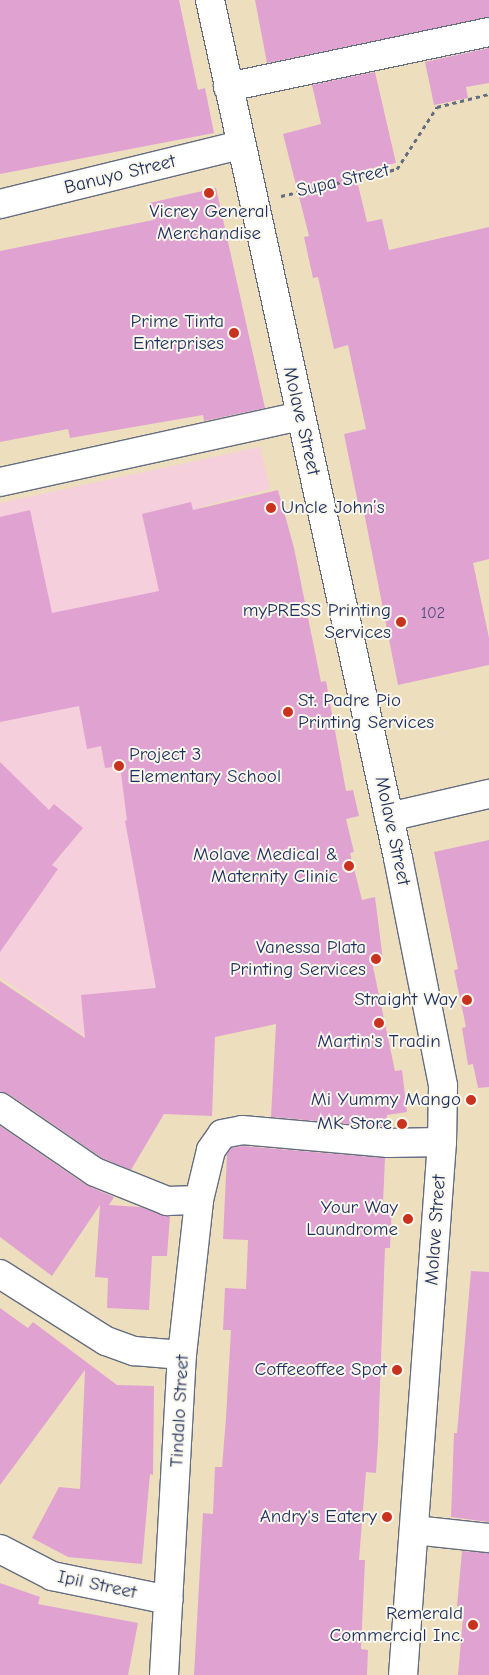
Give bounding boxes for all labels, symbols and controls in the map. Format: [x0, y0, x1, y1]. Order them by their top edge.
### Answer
street label: Banuyo Street [62, 150, 178, 200]
street label: Supa Street [295, 159, 391, 203]
marker: Vicrey General Merchandise [203, 187, 215, 199]
place label: Vicrey General Merchandise [149, 201, 269, 245]
place label: Prime Tinta Enterprises [131, 311, 224, 355]
marker: Prime Tinta Enterprises [228, 327, 240, 339]
street label: Molave Street [277, 364, 325, 478]
place label: Uncle John’s [281, 497, 385, 519]
marker: Uncle John’s [265, 502, 277, 514]
place label: myPRESS Printing Services [243, 600, 391, 644]
house number: 102 [421, 603, 445, 623]
marker: myPRESS Printing Services [395, 616, 407, 628]
place label: St. Padre Pio Printing Services [298, 690, 434, 734]
marker: St. Padre Pio Printing Services [282, 706, 294, 718]
place label: Project 3 Elementary School [129, 744, 281, 788]
marker: Project 3 Elementary School [113, 760, 125, 772]
street label: Molave Street [369, 774, 415, 888]
place label: Molave Medical & Maternity Clinic [193, 844, 338, 888]
marker: Molave Medical & Maternity Clinic [342, 859, 356, 873]
place label: Vanessa Plata Printing Services [230, 937, 366, 981]
marker: Vanessa Plata Printing Services [370, 953, 382, 965]
place label: Straight Way [354, 989, 457, 1011]
marker: Straight Way [461, 994, 473, 1006]
marker: Martin's Tradin [373, 1017, 385, 1029]
place label: Martin's Tradin [317, 1031, 441, 1053]
place label: Mi Yummy Mango [311, 1089, 461, 1111]
marker: Mi Yummy Mango [465, 1094, 477, 1106]
place label: MK Store [317, 1113, 392, 1135]
marker: MK Store [396, 1118, 408, 1130]
street label: Molave Street [421, 1174, 451, 1286]
place label: Your Way Laundrome [306, 1197, 398, 1241]
marker: Your Way Laundrome [402, 1213, 414, 1225]
street label: Tindalo Street [166, 1354, 194, 1468]
place label: Coffeeoffee Spot [255, 1359, 387, 1381]
marker: Coffeeoffee Spot [391, 1364, 403, 1376]
place label: Andry's Eatery [260, 1506, 377, 1528]
marker: Andry's Eatery [381, 1511, 393, 1523]
street label: Ipil Street [56, 1566, 138, 1604]
place label: Remerald Commercial Inc. [330, 1603, 463, 1647]
marker: Remerald Commercial Inc. [467, 1619, 479, 1631]

